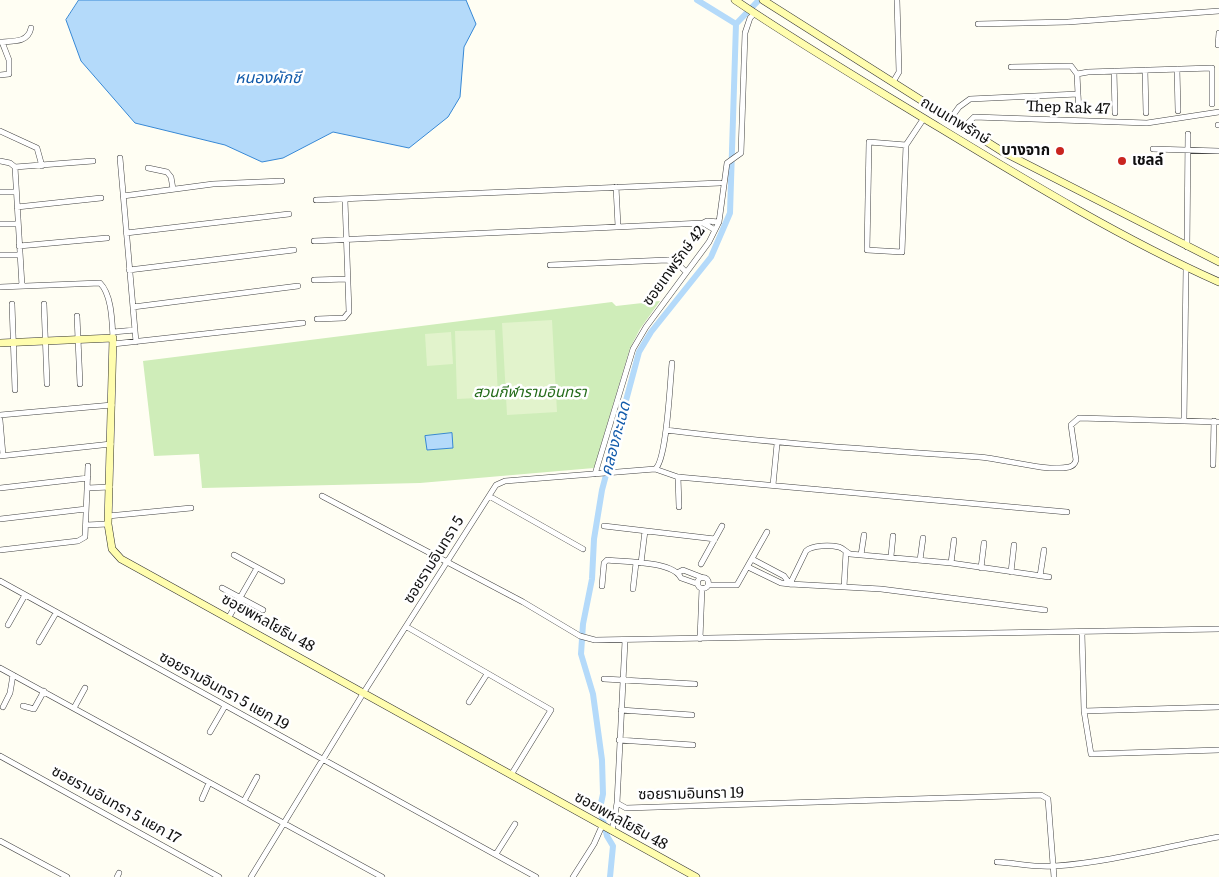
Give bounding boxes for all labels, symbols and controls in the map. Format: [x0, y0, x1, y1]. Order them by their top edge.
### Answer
water label: หนองผักชี [235, 68, 301, 88]
street label: ถนนเทพรักษ์ [917, 93, 993, 149]
street label: Thep Rak 47 [1025, 98, 1111, 118]
place label: บางจาก [1001, 142, 1050, 160]
marker: บางจาก [1054, 145, 1066, 157]
place label: เชลล์ [1132, 152, 1164, 170]
marker: เชลล์ [1116, 155, 1128, 167]
street label: ซอยเทพรักษ์ 42 [639, 222, 709, 310]
park label: สวนกีฬารามอินทรา [473, 384, 587, 402]
water label: คลองกะเฉด [597, 400, 635, 478]
street label: ซอยรามอินทรา 5 [400, 513, 468, 607]
street label: ซอยพหลโยธิน 48 [218, 590, 318, 656]
street label: ซอยรามอินทรา 5 แยก 19 [156, 648, 292, 734]
street label: ซอยรามอินทรา 5 แยก 17 [48, 762, 184, 848]
street label: ซอยรามอินทรา 19 [638, 784, 744, 804]
street label: ซอยพหลโยธิน 48 [571, 788, 671, 854]

